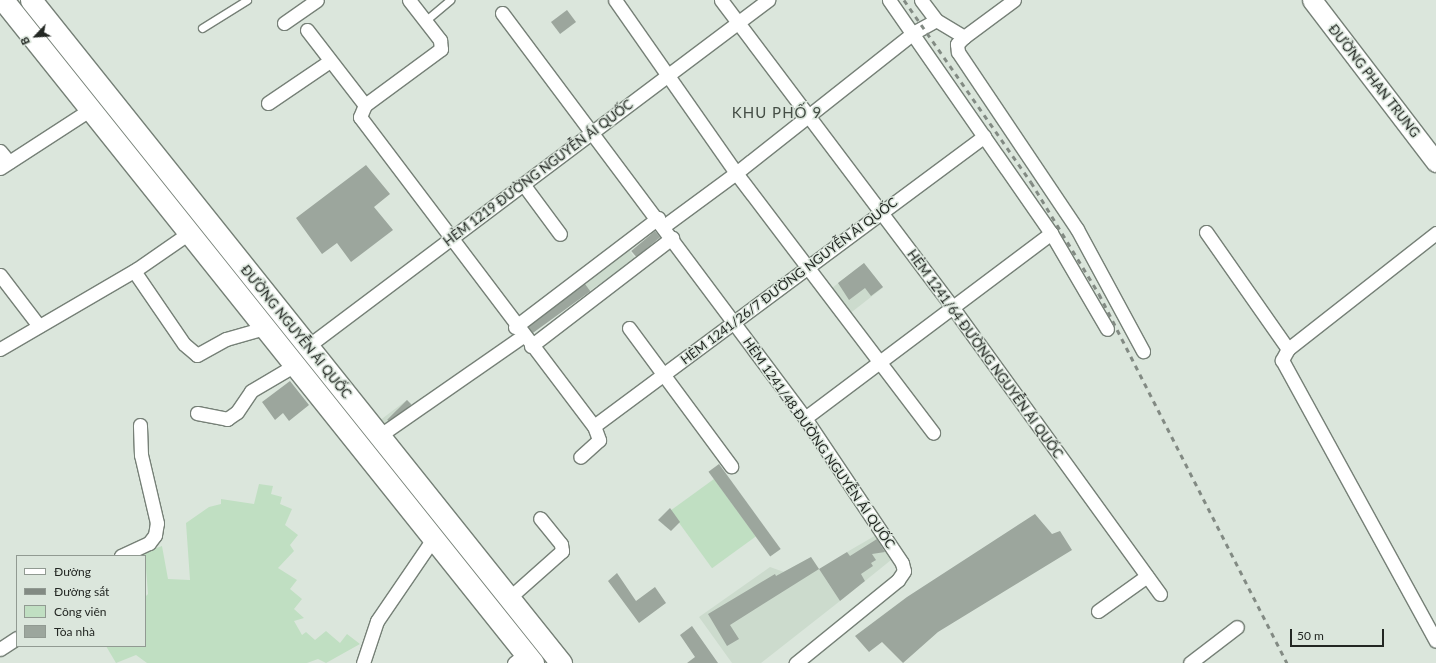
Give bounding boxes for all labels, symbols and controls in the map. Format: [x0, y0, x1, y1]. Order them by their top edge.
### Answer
north arrow [16, 16, 56, 56]
street label: ĐƯỜNG PHAN TRUNG [1325, 21, 1423, 141]
text: B [17, 35, 32, 47]
street label: HẺM 1219 ĐƯỜNG NGUYỄN ÁI QUỐC [440, 96, 636, 250]
district label: KHU PHỐ 9 [732, 104, 822, 122]
street label: HẺM 1241/26/7 ĐƯỜNG NGUYỄN ÁI QUỐC [677, 194, 901, 368]
street label: HẺM 1241/64 ĐƯỜNG NGUYỄN ÁI QUỐC [904, 246, 1066, 462]
street label: ĐƯỜNG NGUYỄN ÁI QUỐC [237, 262, 355, 402]
street label: HẺM 1241/48 ĐƯỜNG NGUYỄN ÁI QUỐC [740, 334, 898, 552]
legend [16, 555, 146, 647]
text: Đường [54, 564, 91, 579]
text: Đường sắt [54, 584, 109, 599]
text: Công viên [54, 604, 107, 619]
scale bar [1292, 621, 1386, 647]
text: Tòa nhà [54, 624, 95, 639]
text: 50 m [1297, 628, 1324, 643]

